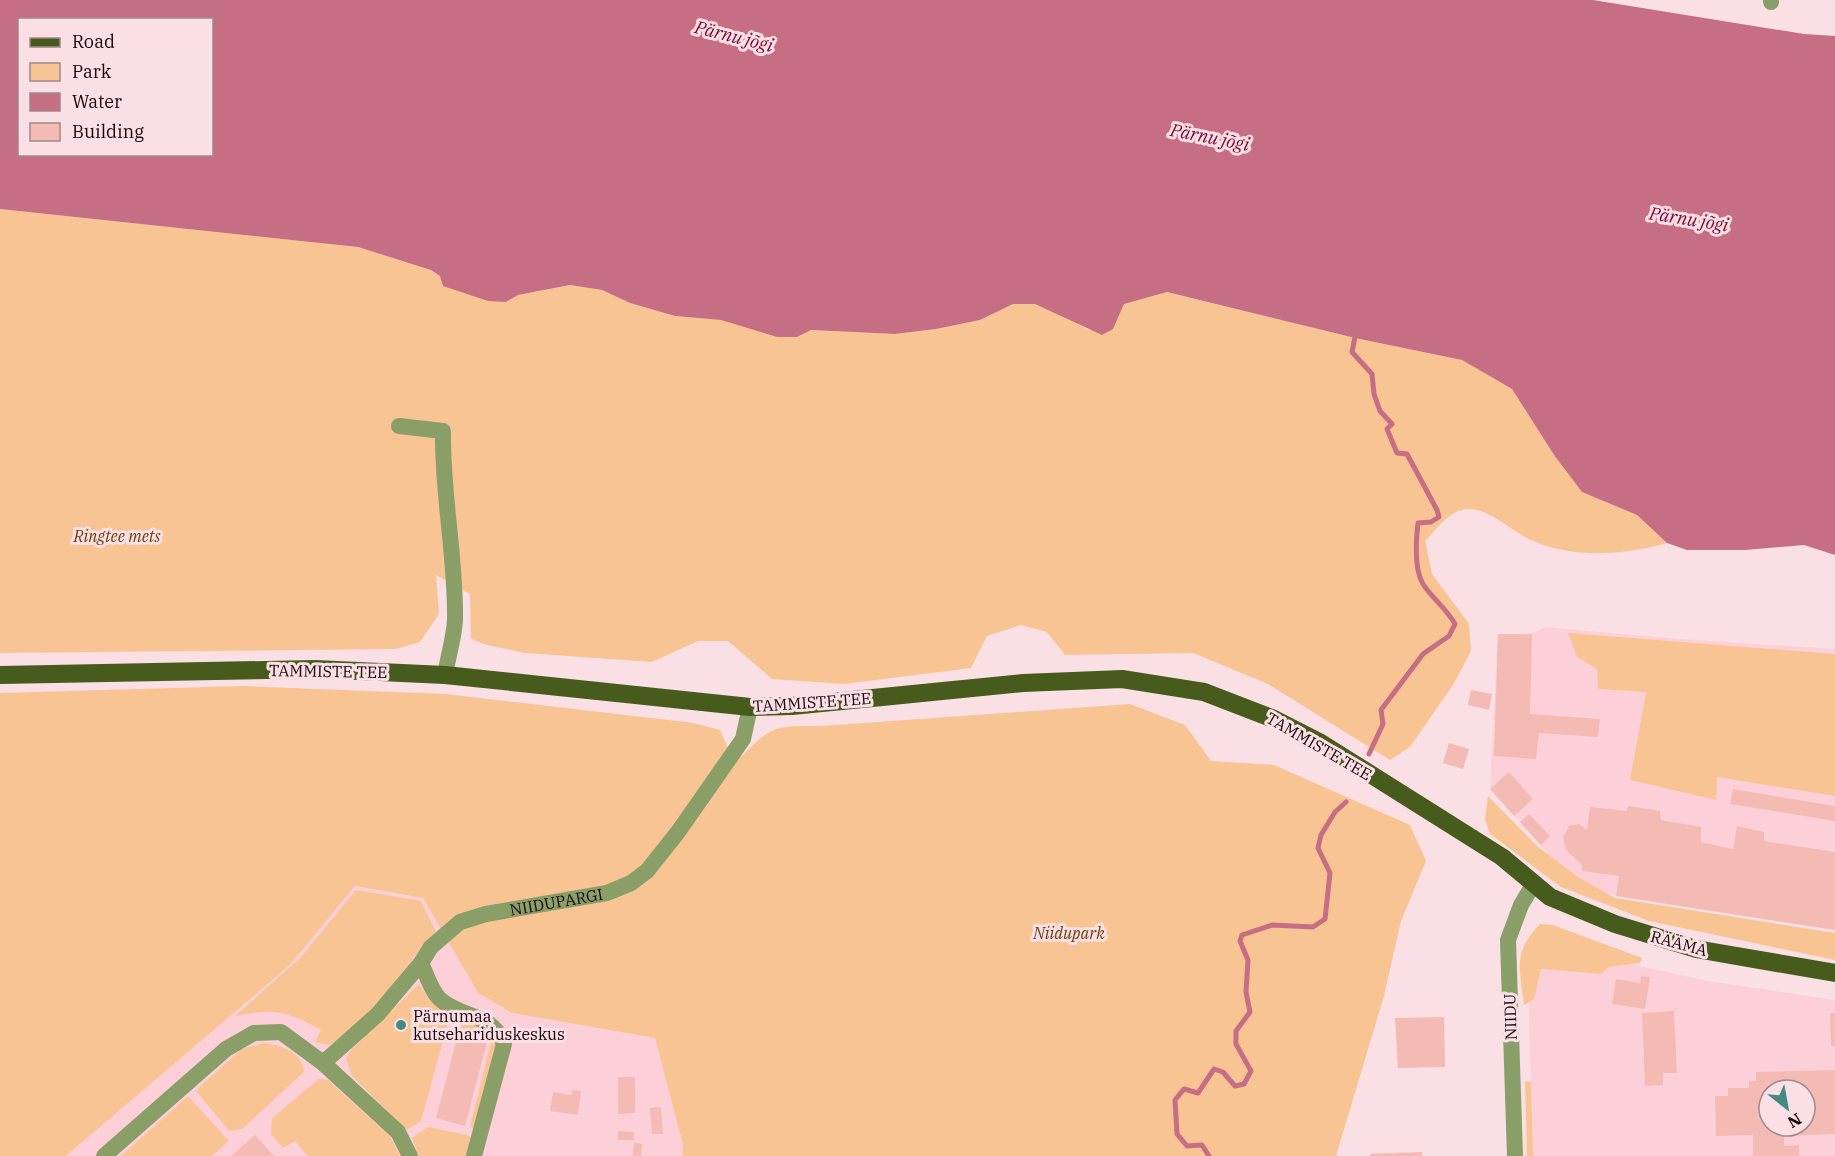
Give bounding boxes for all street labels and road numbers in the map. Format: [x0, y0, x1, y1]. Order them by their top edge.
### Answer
street label: TAMMISTE TEE [269, 660, 387, 682]
street label: TAMMISTE TEE [752, 688, 872, 716]
street label: TAMMISTE TEE [1263, 708, 1375, 784]
street label: NIIDUPARGI [508, 884, 605, 920]
street label: RÄÄMA [1648, 926, 1710, 960]
street label: NIIDU [1499, 993, 1521, 1041]

